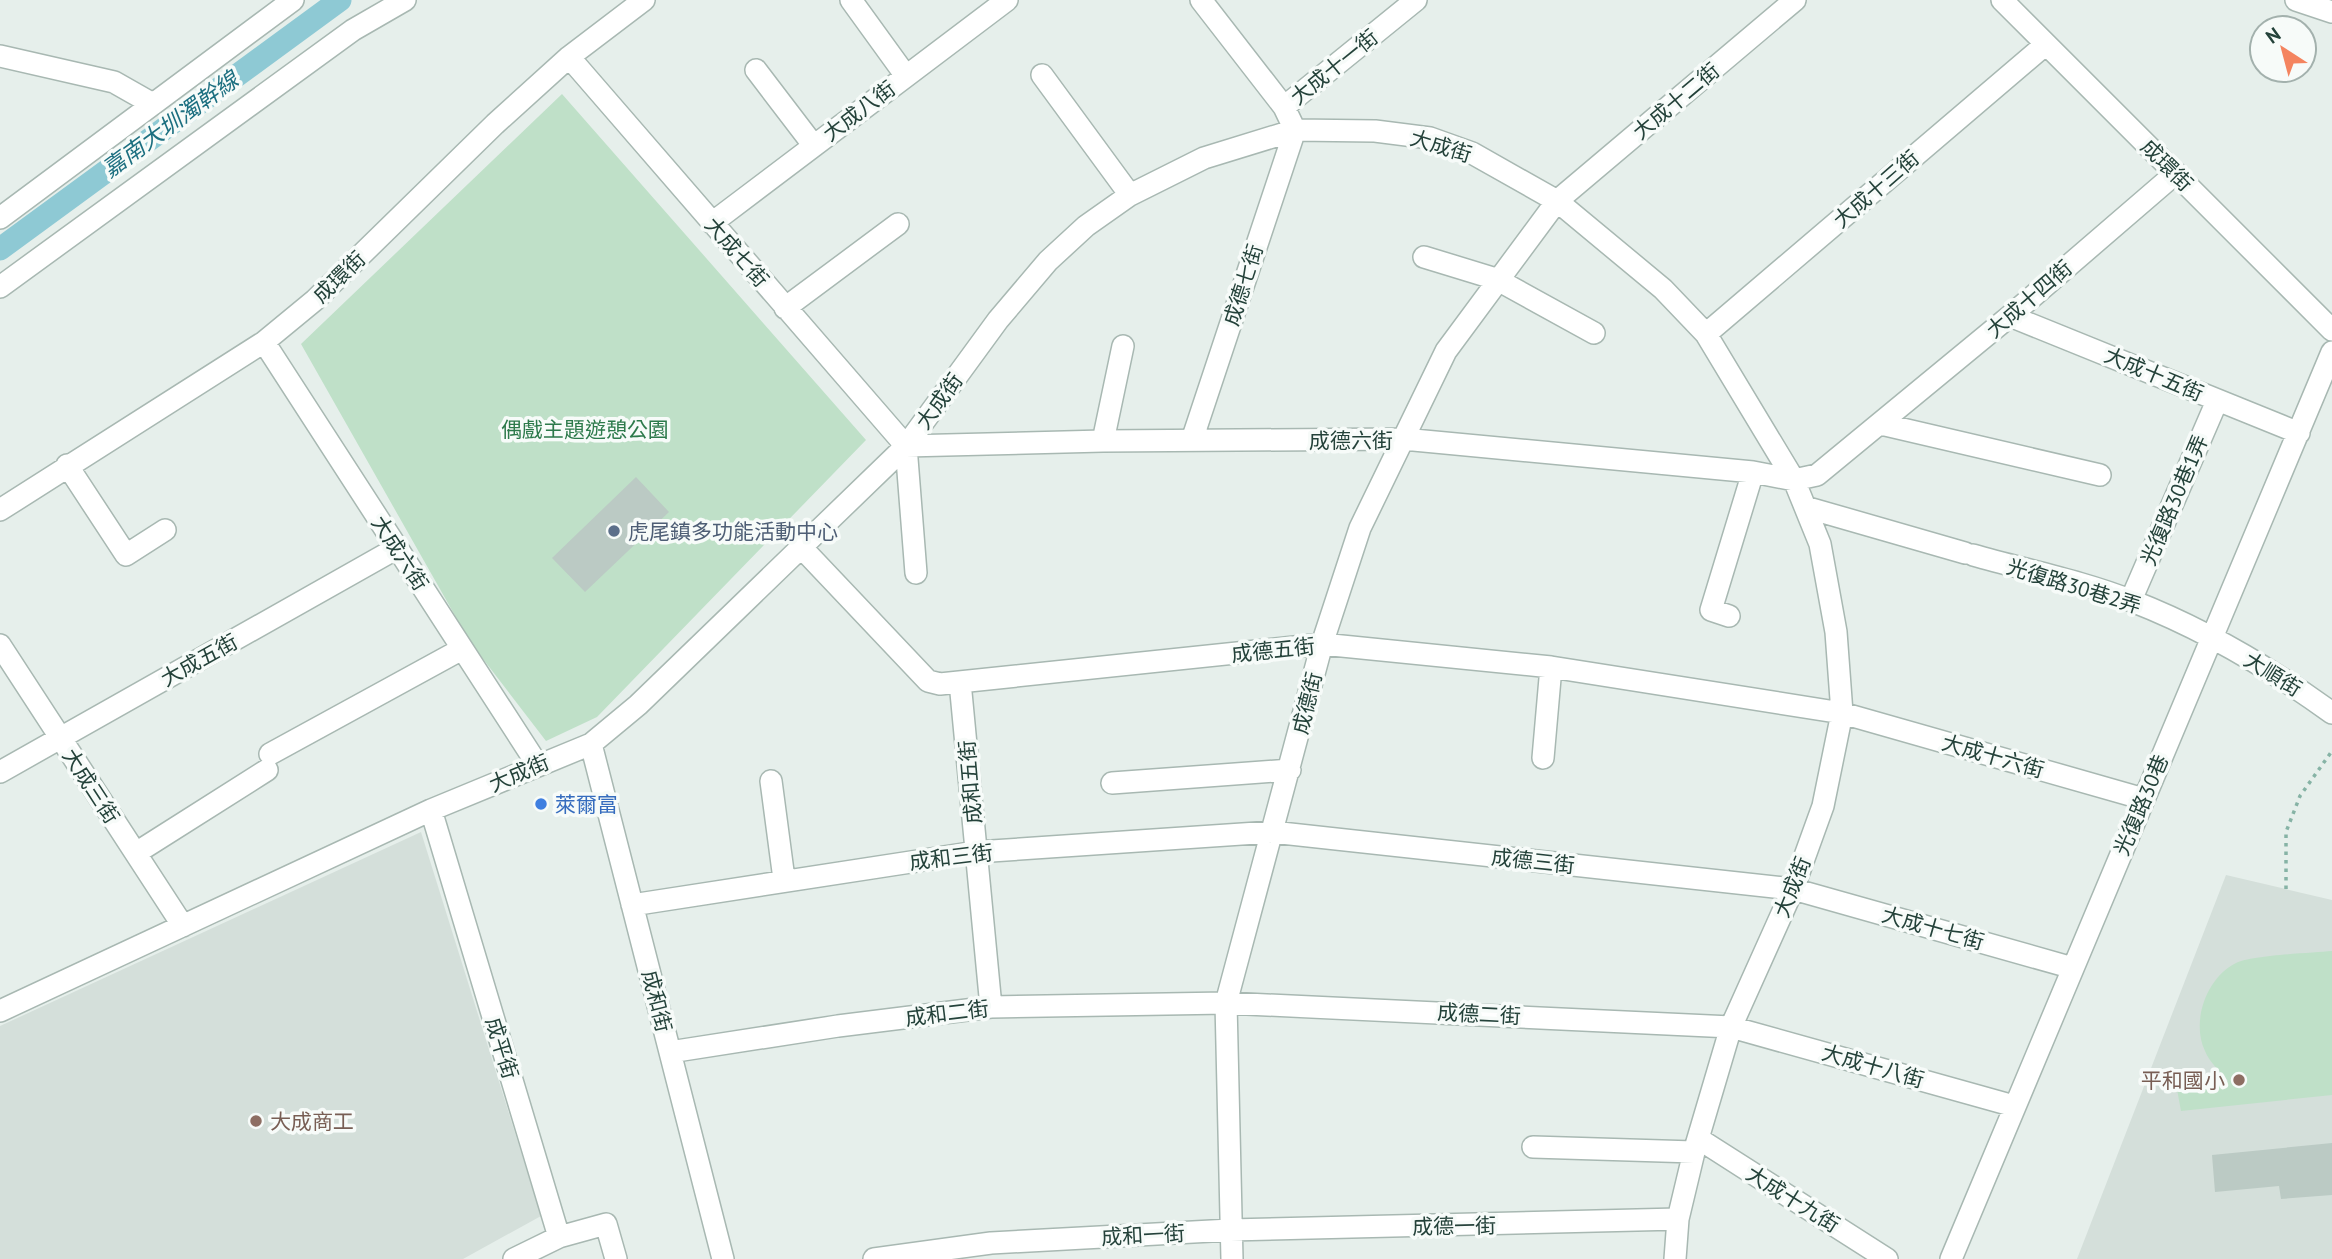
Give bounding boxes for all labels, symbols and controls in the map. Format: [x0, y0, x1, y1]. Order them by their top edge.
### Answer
north arrow [2248, 14, 2318, 84]
text: N [2261, 22, 2285, 49]
street label: 大成十一街 [1285, 23, 1383, 111]
street label: 大成十二街 [1627, 57, 1725, 145]
water label: 嘉南大圳濁幹線 [96, 63, 246, 183]
street label: 大成八街 [817, 75, 901, 147]
street label: 大成街 [1407, 124, 1475, 168]
street label: 成環街 [2135, 133, 2199, 197]
street label: 大成十三街 [1828, 144, 1924, 234]
street label: 大成七街 [699, 211, 775, 293]
street label: 成德七街 [1217, 241, 1269, 329]
street label: 成環街 [307, 245, 371, 309]
street label: 大成十四街 [1981, 254, 2077, 344]
street label: 大成十五街 [2100, 341, 2208, 407]
street label: 大成街 [910, 368, 968, 434]
park label: 偶戲主題遊憩公園 [501, 416, 669, 443]
street label: 成德六街 [1309, 427, 1393, 454]
street label: 光復路30巷1弄 [2134, 431, 2214, 569]
street label: 大成六街 [366, 510, 434, 596]
place label: 虎尾鎮多功能活動中心 [628, 518, 838, 545]
marker: 虎尾鎮多功能活動中心 [606, 523, 622, 539]
street label: 光復路30巷2弄 [2003, 553, 2145, 619]
street label: 大成五街 [156, 628, 242, 692]
street label: 成德五街 [1230, 632, 1316, 668]
street label: 大順街 [2239, 646, 2307, 702]
street label: 成德街 [1286, 669, 1328, 737]
street label: 大成十六街 [1939, 729, 2047, 783]
street label: 成和五街 [953, 739, 987, 825]
street label: 大成三街 [57, 743, 125, 829]
street label: 大成街 [485, 748, 553, 798]
street label: 光復路30巷 [2108, 751, 2174, 859]
place label: 萊爾富 [555, 791, 618, 818]
marker: 萊爾富 [533, 796, 549, 812]
street label: 成和三街 [908, 838, 994, 876]
street label: 成德三街 [1490, 843, 1576, 879]
street label: 大成街 [1768, 853, 1816, 921]
street label: 大成十七街 [1879, 901, 1987, 955]
street label: 成和街 [636, 967, 678, 1035]
street label: 成和二街 [904, 994, 990, 1032]
street label: 成德二街 [1436, 998, 1522, 1030]
street label: 成平街 [480, 1014, 524, 1082]
street label: 大成十八街 [1819, 1039, 1927, 1093]
place label: 平和國小 [2141, 1067, 2225, 1094]
marker: 平和國小 [2231, 1072, 2247, 1088]
place label: 大成商工 [270, 1108, 354, 1135]
marker: 大成商工 [248, 1113, 264, 1129]
street label: 大成十九街 [1741, 1160, 1845, 1238]
street label: 成德一街 [1412, 1212, 1496, 1240]
street label: 成和一街 [1100, 1219, 1186, 1251]

